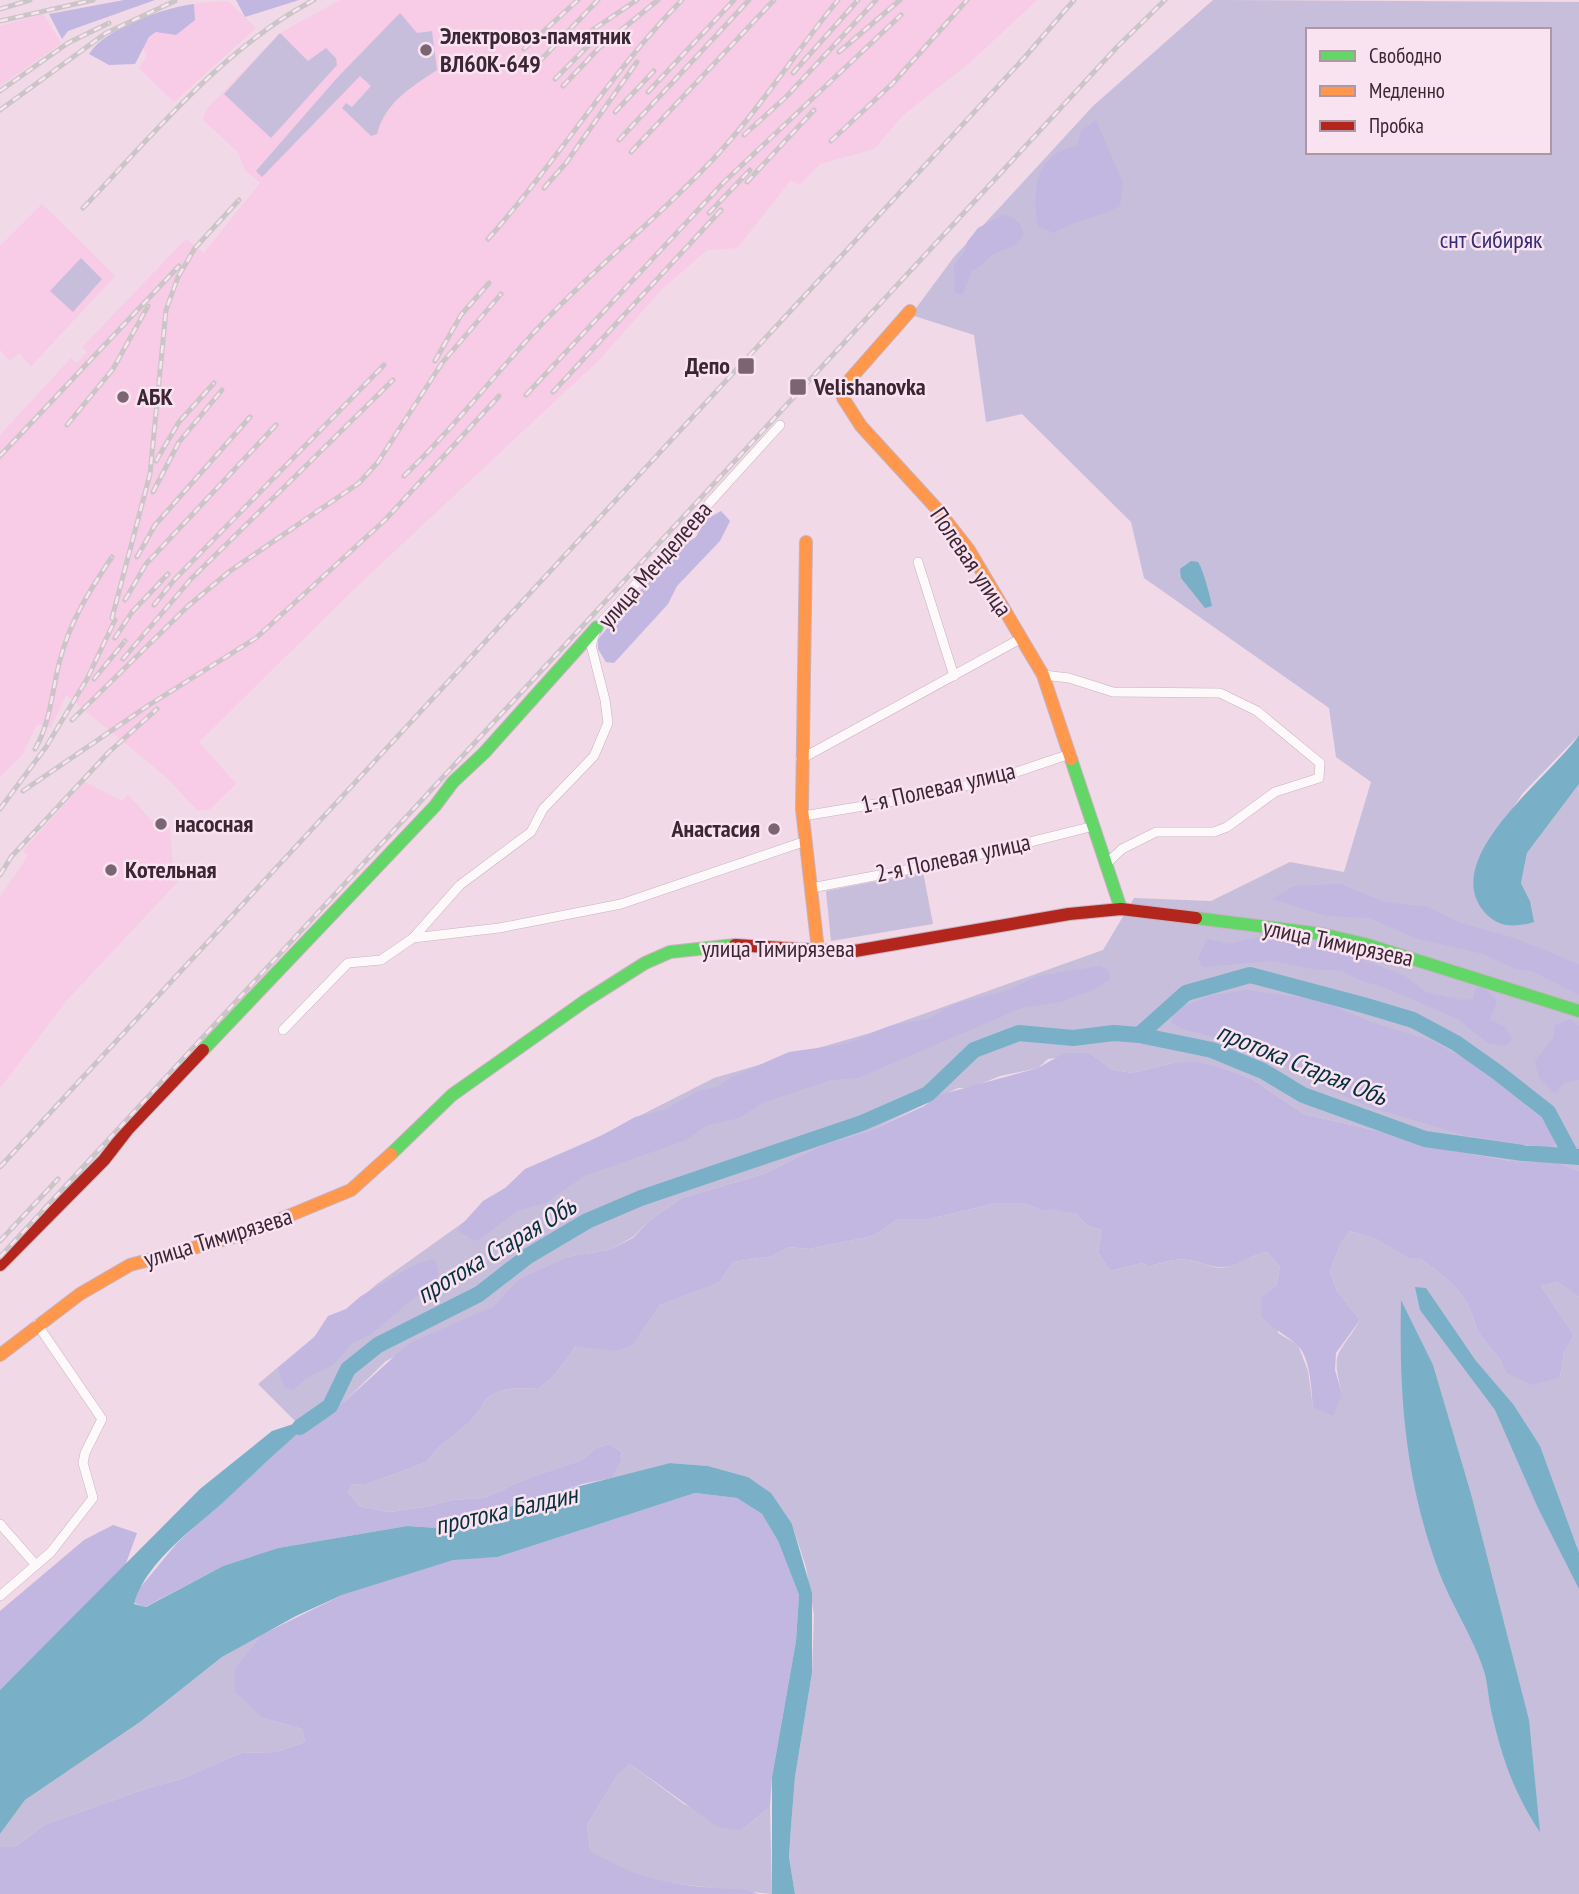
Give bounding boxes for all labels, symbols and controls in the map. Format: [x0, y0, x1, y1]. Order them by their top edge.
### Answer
place label: Электровоз-памятник ВЛ60К-649 [440, 20, 631, 79]
legend [1306, 28, 1551, 154]
marker: Электровоз-памятник ВЛ60К-649 [418, 42, 434, 58]
text: Свободно [1369, 42, 1442, 69]
text: Медленно [1369, 77, 1445, 104]
text: Пробка [1369, 112, 1424, 139]
park label: снт Сибиряк [1440, 224, 1543, 255]
place label: Депо [685, 350, 730, 381]
marker: Депо [736, 356, 756, 376]
place label: Velishanovka [813, 371, 926, 402]
marker: Velishanovka [788, 377, 808, 397]
place label: АБК [136, 381, 173, 412]
marker: АБК [115, 389, 131, 405]
street label: улица Менделеева [591, 495, 718, 635]
street label: Полевая улица [923, 501, 1019, 622]
street label: 1-я Полевая улица [858, 755, 1018, 820]
place label: насосная [175, 808, 253, 839]
place label: Анастасия [671, 813, 760, 844]
marker: насосная [153, 816, 169, 832]
marker: Анастасия [766, 821, 782, 837]
street label: 2-я Полевая улица [873, 826, 1033, 889]
place label: Котельная [125, 854, 217, 885]
marker: Котельная [103, 862, 119, 878]
street label: улица Тимирязева [1260, 911, 1416, 974]
street label: улица Тимирязева [701, 933, 855, 964]
water label: протока Старая Обь [1212, 1014, 1393, 1113]
water label: протока Старая Обь [410, 1188, 583, 1310]
street label: улица Тимирязева [140, 1200, 296, 1275]
water label: протока Балдин [431, 1476, 583, 1542]

